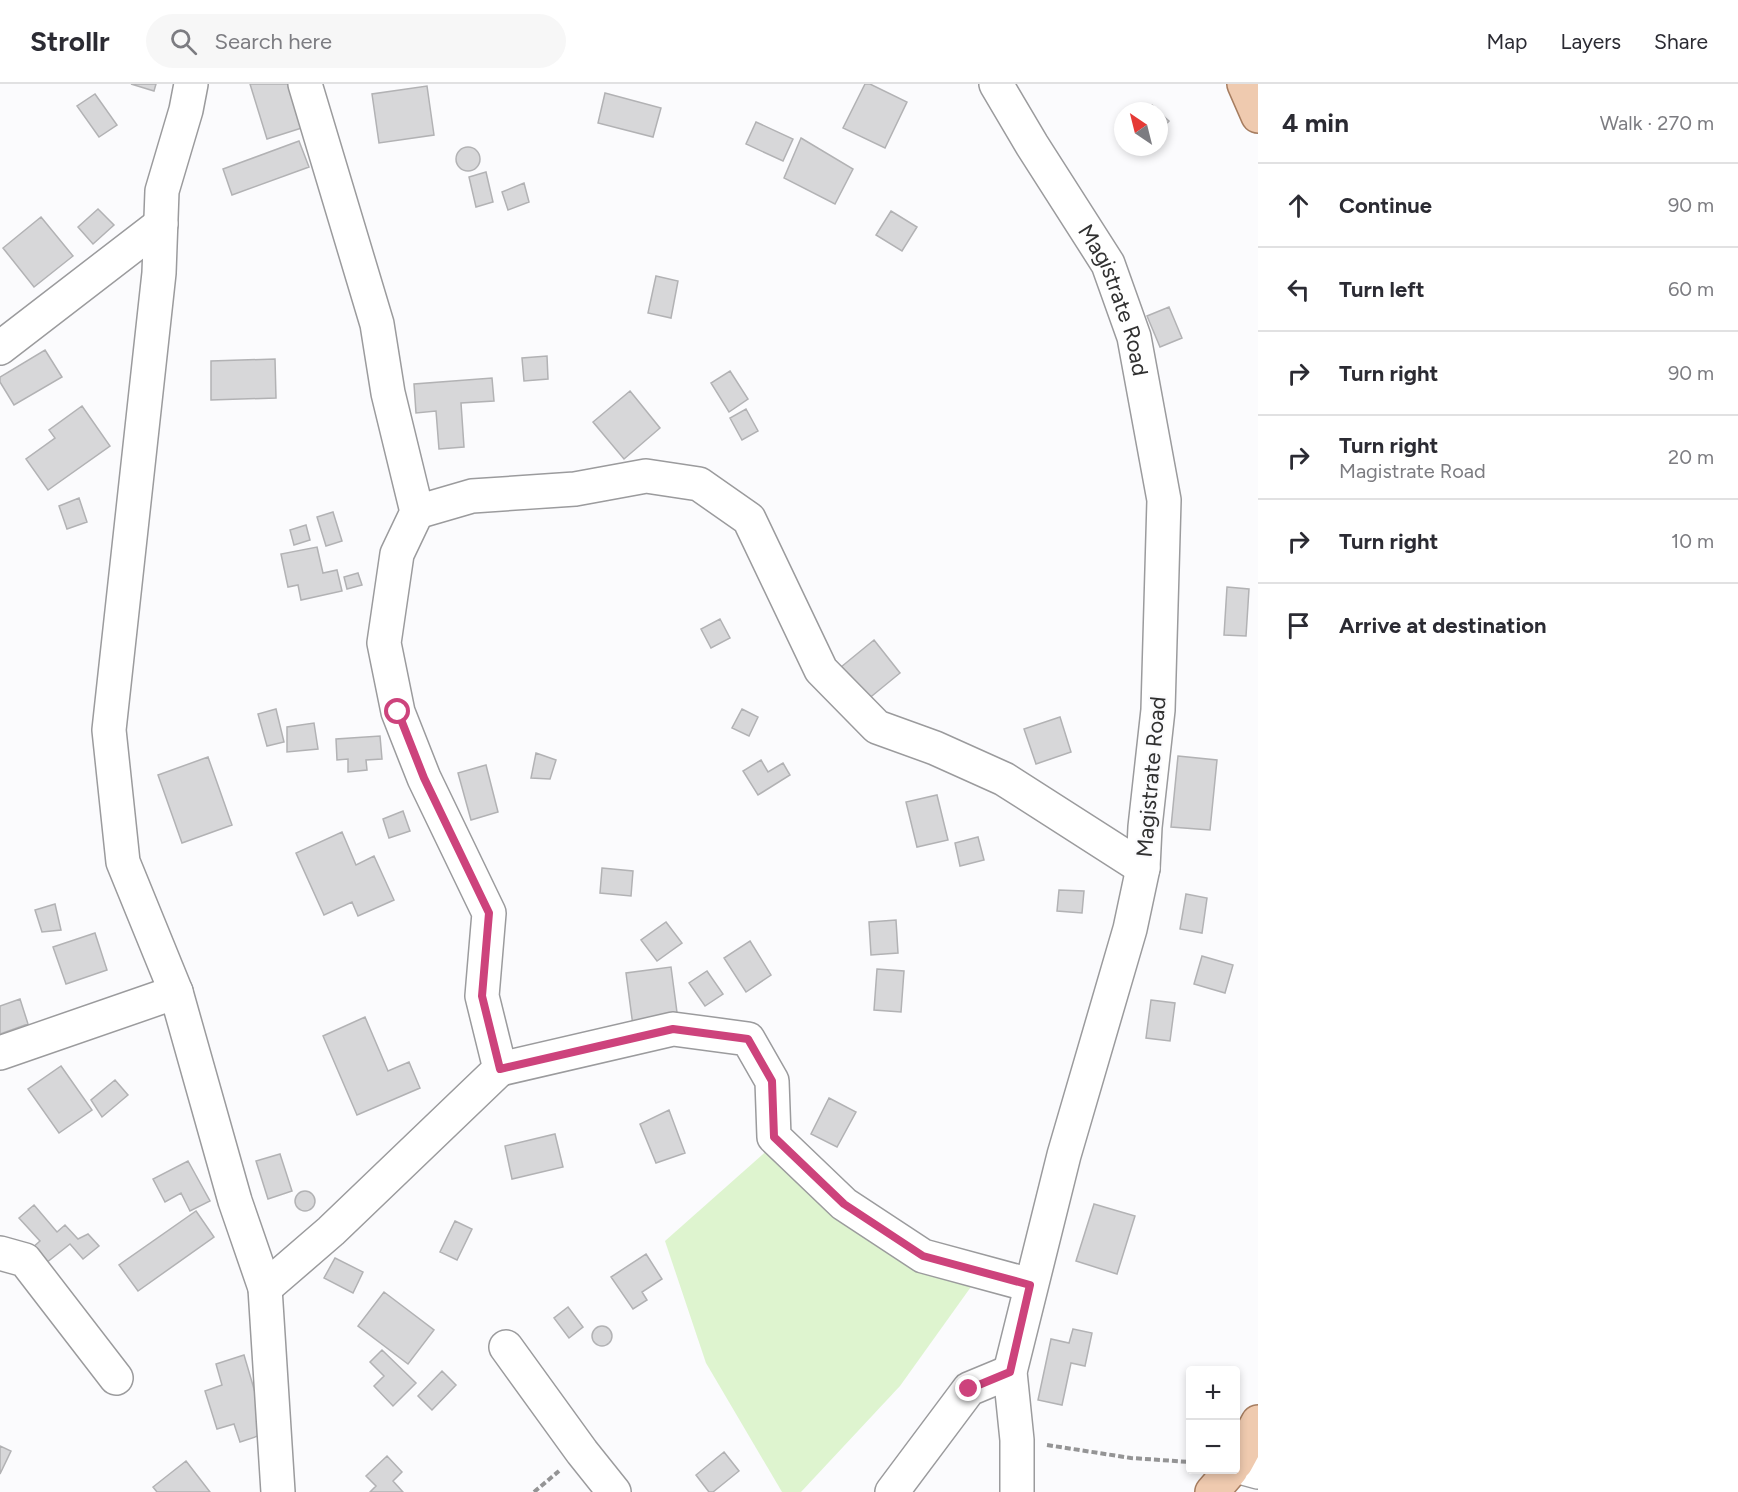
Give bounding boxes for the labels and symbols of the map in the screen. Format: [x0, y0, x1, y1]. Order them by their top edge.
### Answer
north arrow [1114, 102, 1168, 156]
street label: Magistrate Road [1073, 219, 1154, 378]
street label: Magistrate Road [1131, 695, 1171, 859]
route start [384, 698, 410, 724]
route end [955, 1375, 981, 1401]

